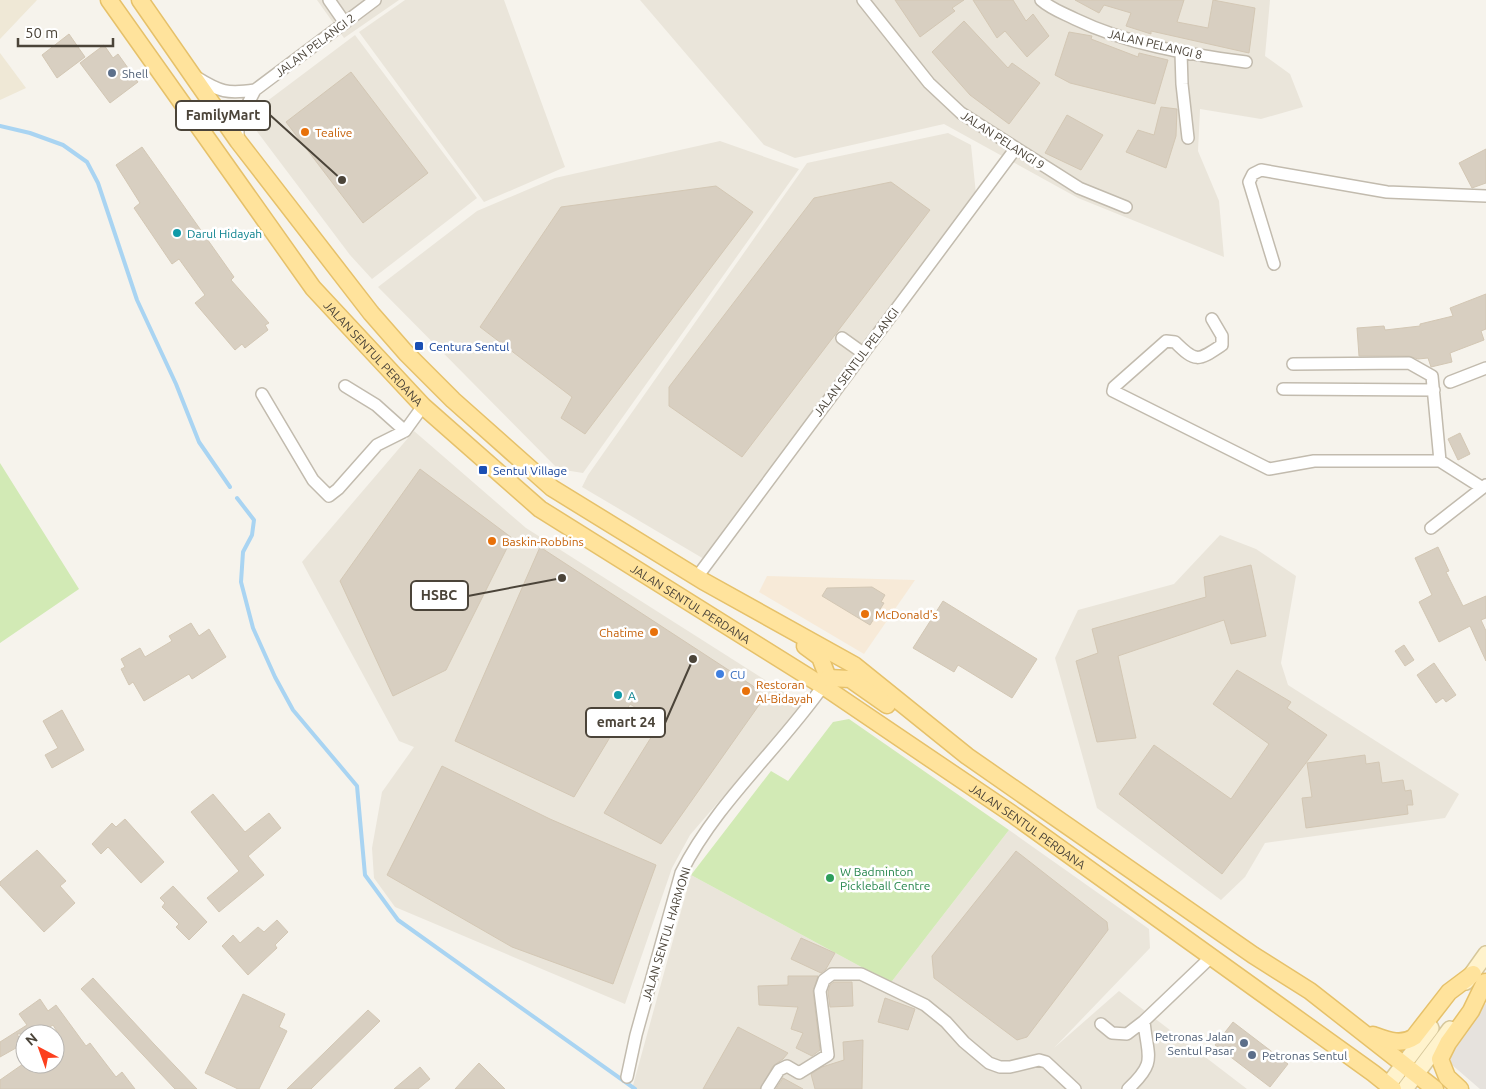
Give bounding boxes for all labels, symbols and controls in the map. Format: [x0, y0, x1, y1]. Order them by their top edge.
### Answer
street label: JALAN PELANGI 2 [273, 11, 357, 79]
scale bar [18, 15, 112, 47]
text: 50 m [25, 24, 58, 41]
street label: JALAN PELANGI 8 [1107, 27, 1204, 61]
marker: Shell [106, 67, 118, 79]
place label: Shell [122, 67, 148, 80]
callout: FamilyMart [176, 101, 270, 130]
text: FamilyMart [186, 107, 260, 123]
street label: JALAN PELANGI 9 [959, 108, 1047, 172]
marker: Tealive [299, 126, 311, 138]
place label: Tealive [315, 126, 352, 139]
marker: Darul Hidayah [171, 227, 183, 239]
place label: Darul Hidayah [187, 227, 262, 240]
street label: JALAN SENTUL PERDANA [322, 298, 426, 408]
street label: JALAN SENTUL PELANGI [811, 305, 901, 419]
marker: Centura Sentul [413, 340, 425, 352]
place label: Centura Sentul [429, 340, 509, 353]
marker: Sentul Village [477, 464, 489, 476]
place label: Sentul Village [493, 464, 567, 477]
marker: Baskin-Robbins [486, 535, 498, 547]
place label: Baskin-Robbins [502, 535, 584, 548]
street label: JALAN SENTUL PERDANA [629, 561, 753, 646]
callout: HSBC [411, 581, 468, 610]
text: HSBC [421, 587, 457, 603]
marker: McDonald's [859, 608, 871, 620]
place label: McDonald's [875, 608, 938, 621]
place label: Chatime [599, 626, 644, 639]
marker: Chatime [648, 626, 660, 638]
marker: CU [714, 668, 726, 680]
place label: CU [730, 668, 746, 681]
place label: Restoran Al-Bidayah [756, 678, 813, 705]
marker: Restoran Al-Bidayah [740, 685, 752, 697]
marker: A [612, 689, 624, 701]
place label: A [628, 689, 636, 702]
callout: emart 24 [586, 708, 665, 737]
text: emart 24 [597, 714, 655, 730]
street label: JALAN SENTUL PERDANA [967, 781, 1088, 871]
street label: JALAN SENTUL HARMONI [639, 865, 693, 1003]
place label: W Badminton Pickleball Centre [840, 865, 930, 892]
marker: W Badminton Pickleball Centre [824, 872, 836, 884]
north arrow [15, 1024, 65, 1074]
text: N [22, 1030, 41, 1049]
place label: Petronas Jalan Sentul Pasar [1155, 1030, 1234, 1057]
marker: Petronas Jalan Sentul Pasar [1238, 1037, 1250, 1049]
marker: Petronas Sentul [1246, 1049, 1258, 1061]
place label: Petronas Sentul [1262, 1049, 1347, 1062]

